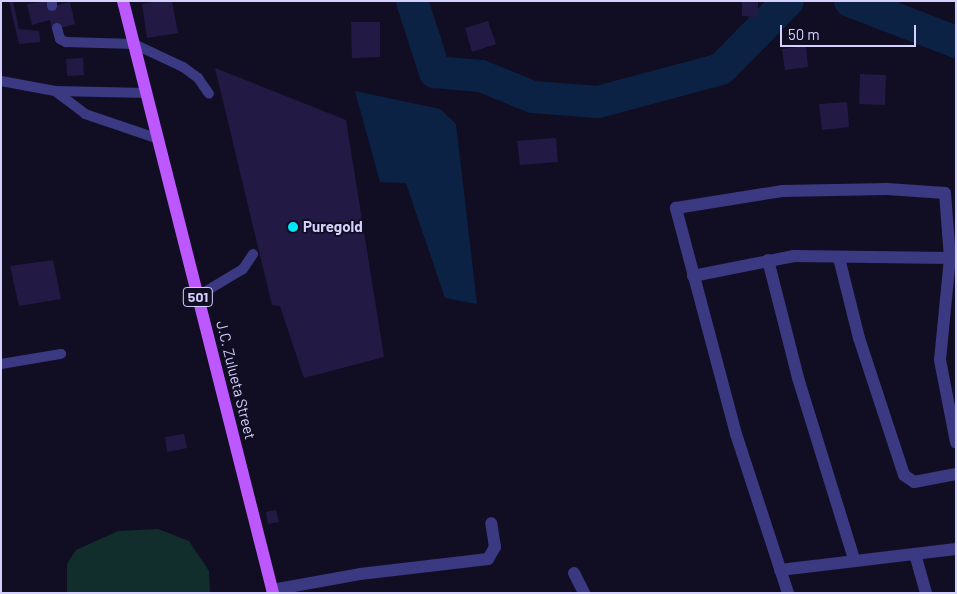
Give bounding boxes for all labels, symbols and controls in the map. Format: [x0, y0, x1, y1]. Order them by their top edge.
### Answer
scale bar [782, 15, 918, 47]
text: 50 m [788, 25, 820, 43]
place label: Puregold [303, 218, 363, 236]
marker: Puregold [287, 221, 299, 233]
road number: 501 [182, 286, 214, 308]
street label: J.C. Zulueta Street [213, 319, 259, 441]

